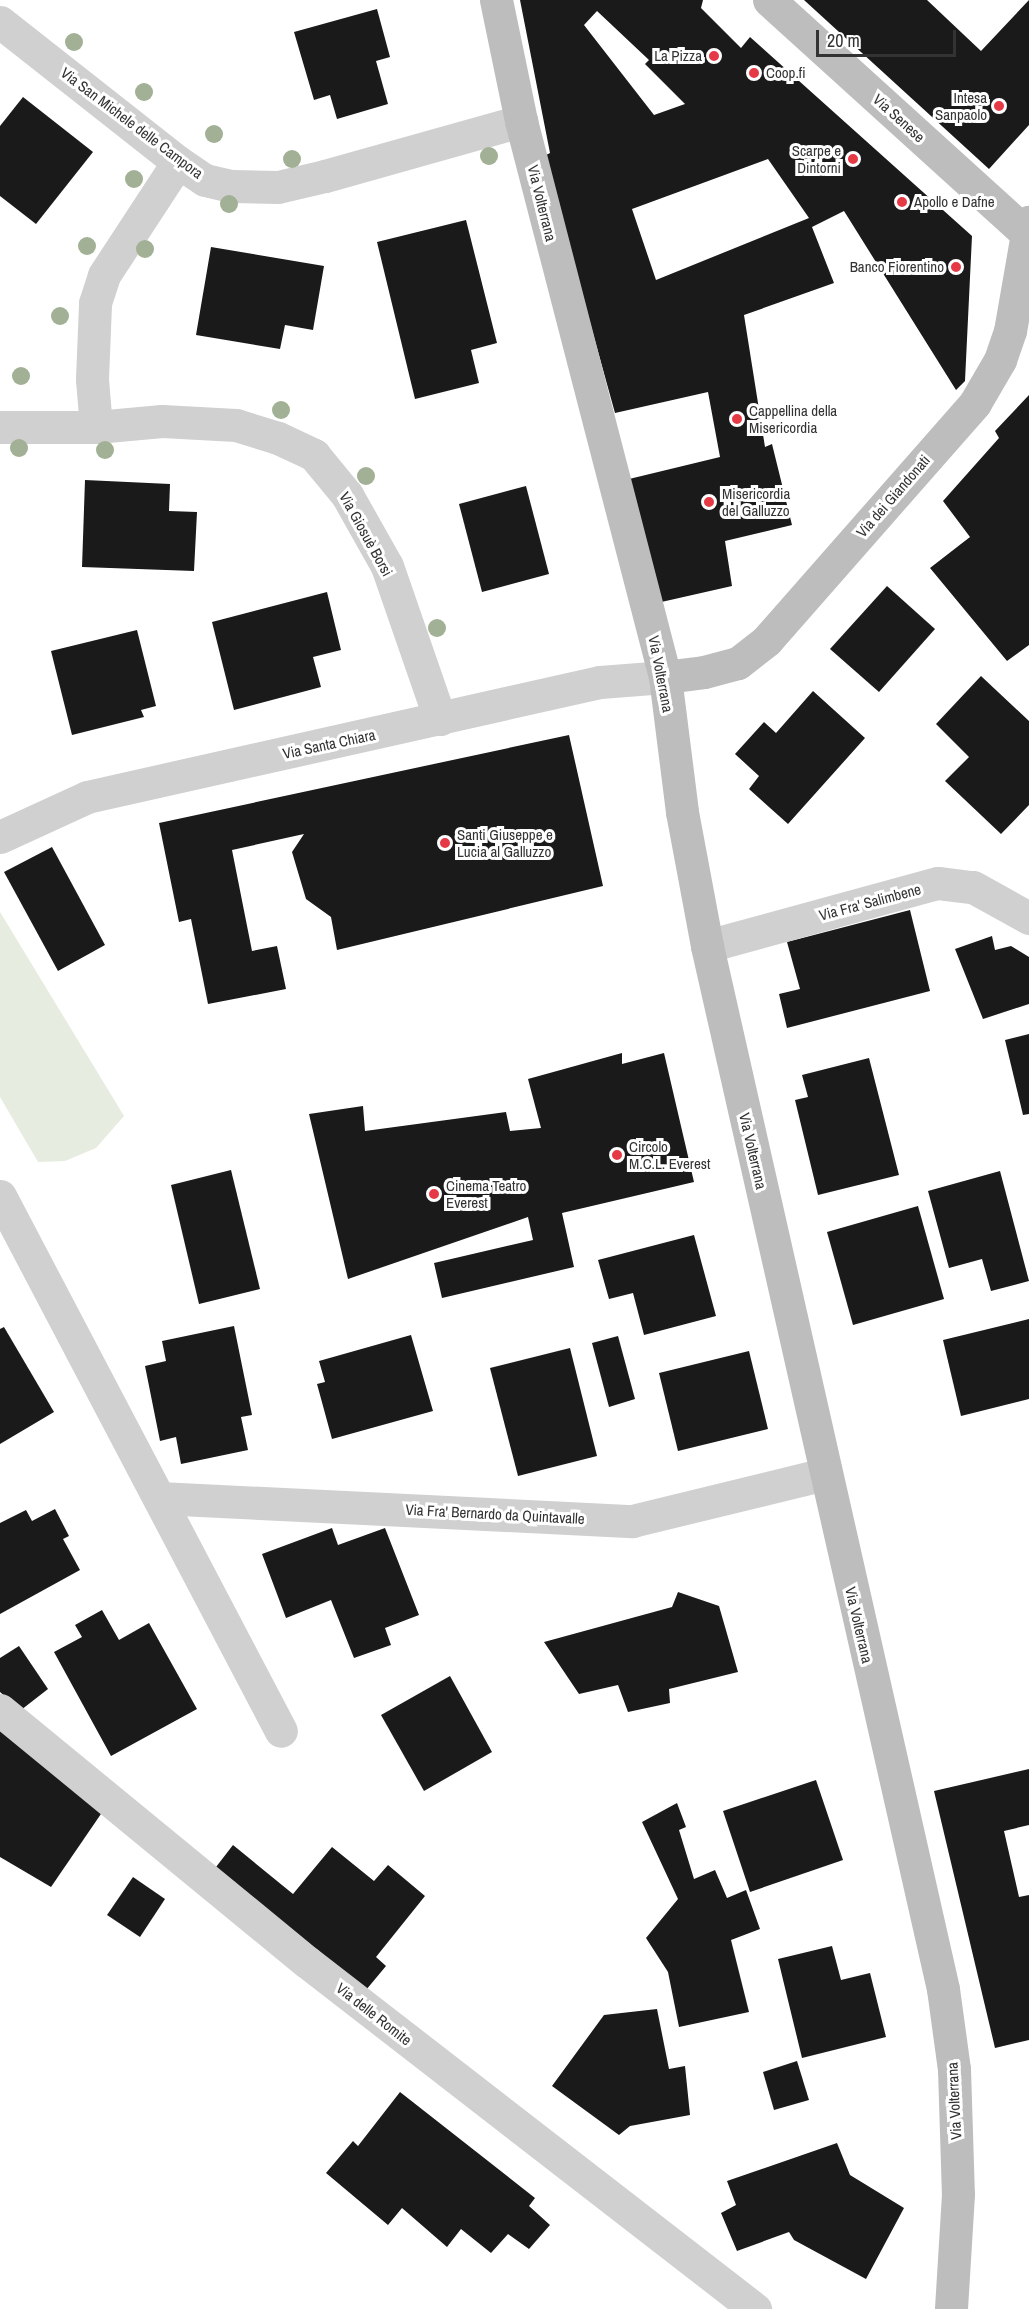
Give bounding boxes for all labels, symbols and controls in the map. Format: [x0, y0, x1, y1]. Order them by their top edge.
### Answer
scale bar [819, 18, 958, 56]
text: 20 m [827, 28, 860, 53]
place label: La Pizza [654, 47, 702, 65]
marker: La Pizza [707, 49, 721, 63]
street label: Via San Michele delle Campora [57, 64, 207, 182]
place label: Coop.fi [766, 64, 806, 82]
marker: Coop.fi [747, 66, 761, 80]
place label: Intesa Sanpaolo [935, 88, 987, 123]
street label: Via Senese [869, 90, 929, 146]
marker: Intesa Sanpaolo [992, 99, 1006, 113]
place label: Scarpe e Dintorni [792, 141, 841, 176]
marker: Scarpe e Dintorni [846, 152, 860, 166]
street label: Via Volterrana [524, 163, 560, 243]
place label: Apollo e Dafne [914, 193, 995, 211]
marker: Apollo e Dafne [895, 195, 909, 209]
place label: Banco Fiorentino [850, 258, 944, 276]
marker: Banco Fiorentino [949, 260, 963, 274]
place label: Cappellina della Misericordia [749, 401, 837, 436]
marker: Cappellina della Misericordia [730, 412, 744, 426]
street label: Via dei Giandonati [852, 451, 934, 541]
place label: Misericordia del Galluzzo [722, 484, 790, 519]
street label: Via Giosuè Borsi [335, 489, 397, 579]
marker: Misericordia del Galluzzo [700, 493, 718, 511]
street label: Via Volterrana [645, 634, 677, 714]
street label: Via Santa Chiara [281, 725, 377, 763]
place label: Santi Giuseppe e Lucia al Galluzzo [457, 825, 553, 860]
marker: Santi Giuseppe e Lucia al Galluzzo [438, 836, 452, 850]
street label: Via Fra' Salimbene [817, 880, 923, 924]
street label: Via Volterrana [735, 1111, 771, 1191]
place label: Circolo M.C.L. Everest [629, 1137, 710, 1172]
marker: Circolo M.C.L. Everest [610, 1148, 624, 1162]
place label: Cinema Teatro Everest [446, 1176, 527, 1211]
marker: Cinema Teatro Everest [427, 1187, 441, 1201]
street label: Via Fra' Bernardo da Quintavalle [405, 1500, 585, 1528]
street label: Via Volterrana [841, 1585, 877, 1665]
street label: Via delle Romite [333, 1979, 415, 2049]
street label: Via Volterrana [943, 2062, 965, 2140]

